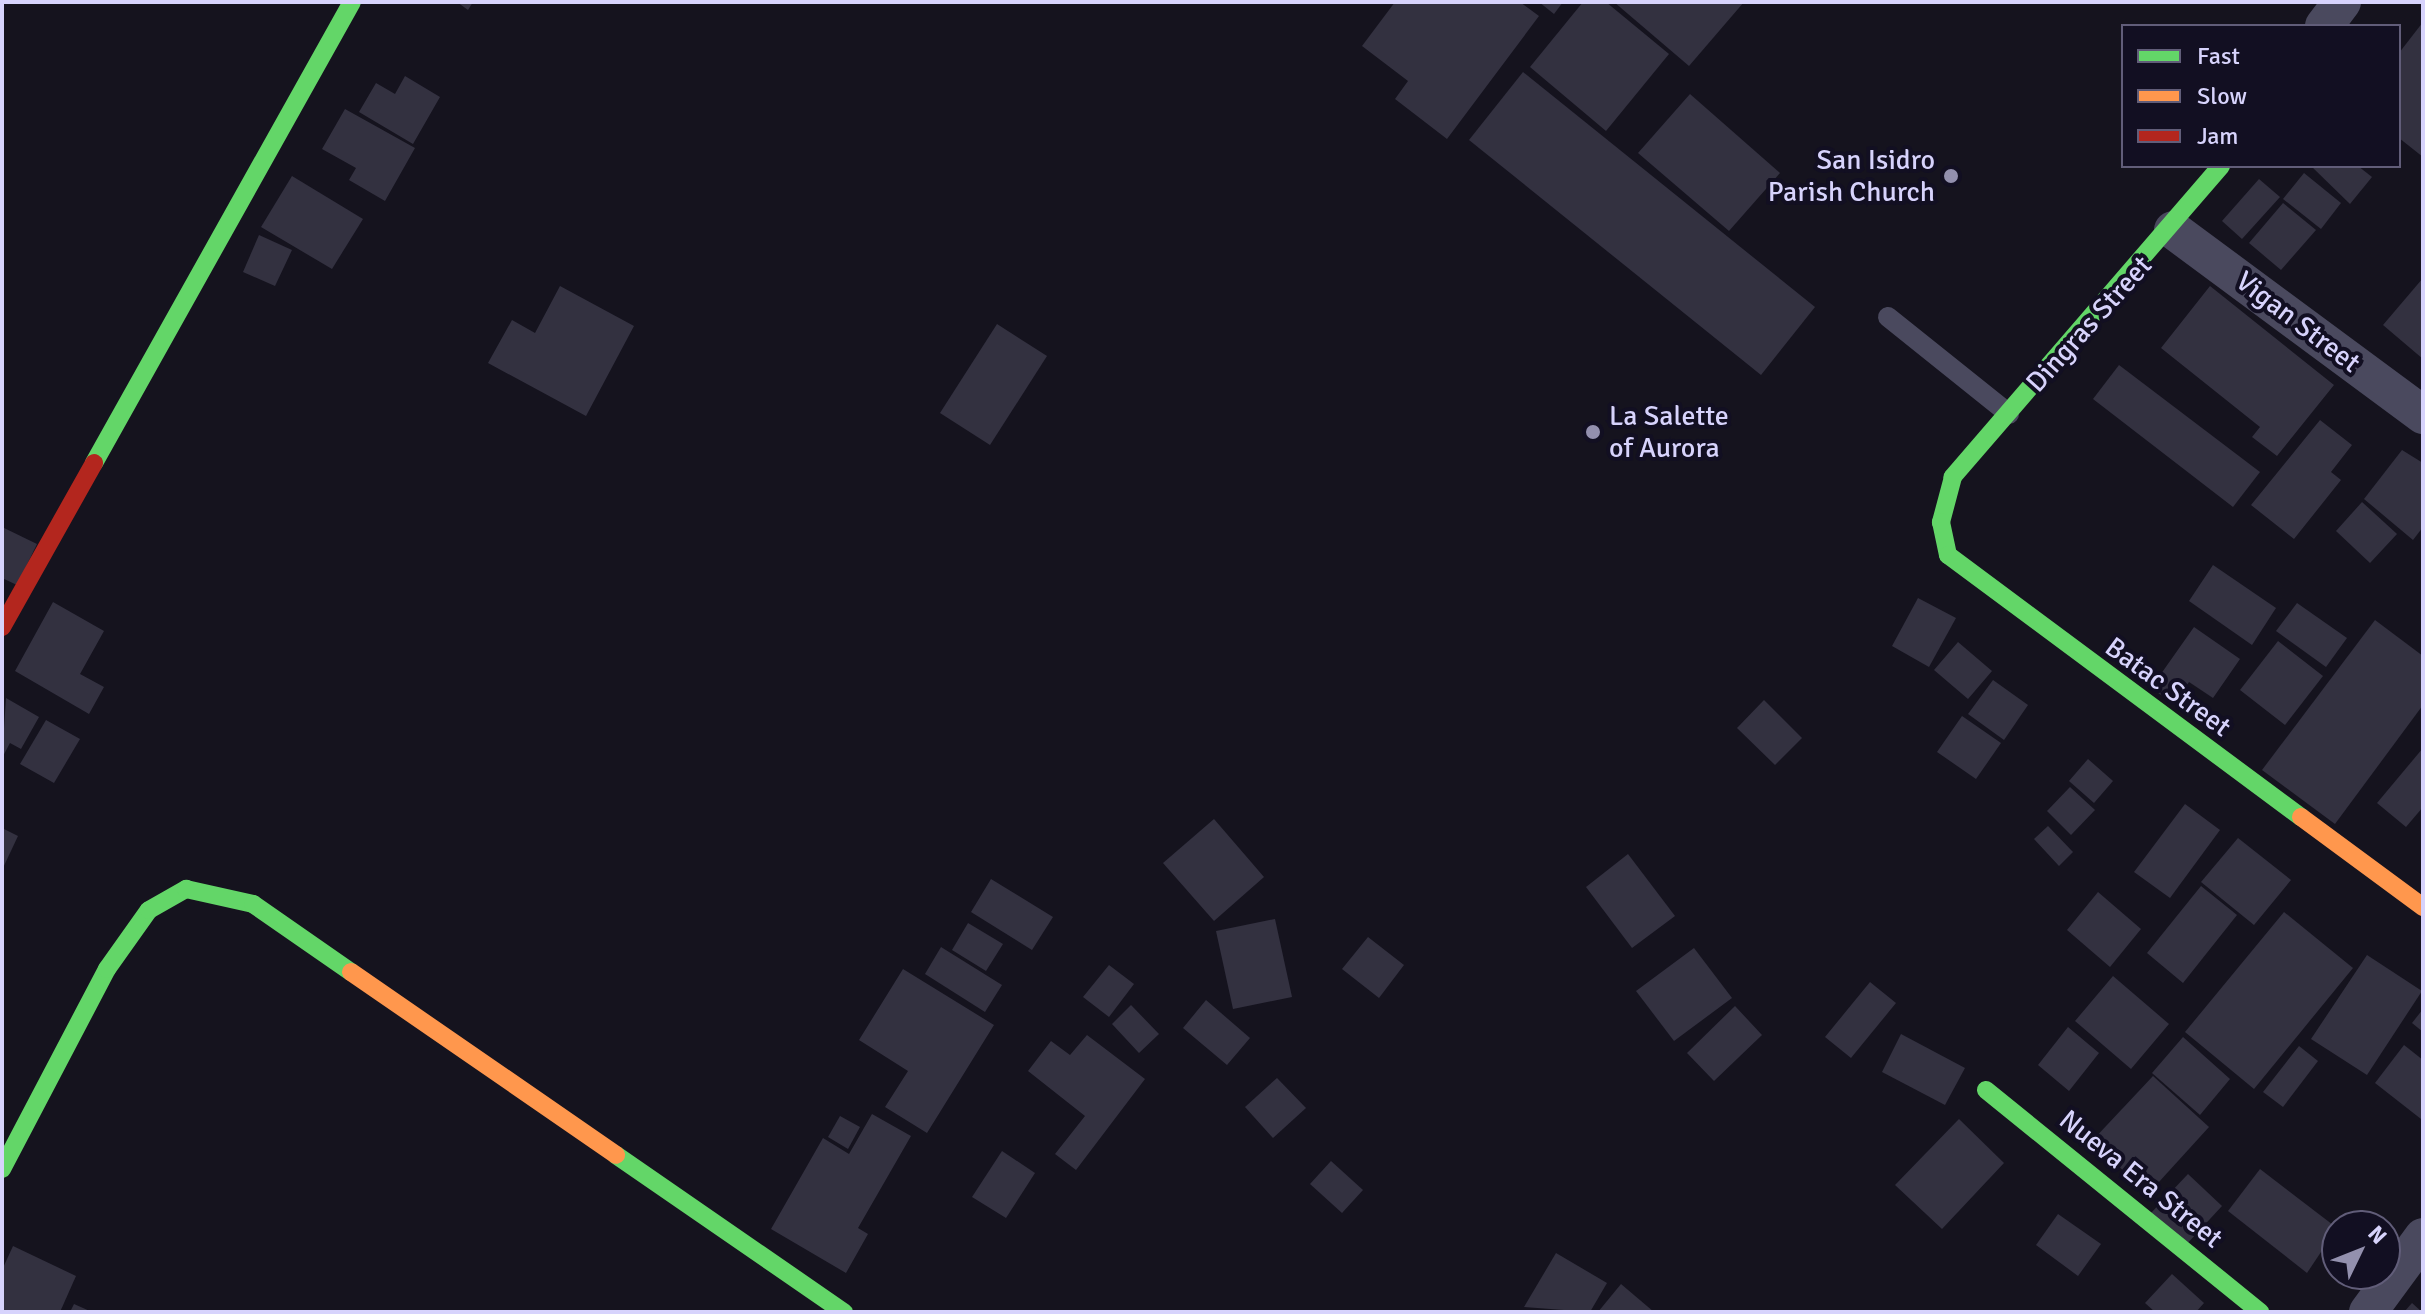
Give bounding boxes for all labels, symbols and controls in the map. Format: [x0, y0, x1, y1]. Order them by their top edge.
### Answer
legend [2121, 24, 2401, 168]
text: Fast [2197, 41, 2240, 71]
text: Slow [2197, 81, 2247, 111]
text: Jam [2197, 121, 2238, 151]
place label: San Isidro Parish Church [1768, 143, 1935, 209]
marker: San Isidro Parish Church [1942, 167, 1960, 185]
street label: Dingras Street [2019, 249, 2159, 399]
street label: Vigan Street [2229, 264, 2367, 380]
place label: La Salette of Aurora [1609, 399, 1729, 465]
marker: La Salette of Aurora [1584, 423, 1602, 441]
street label: Batac Street [2099, 630, 2237, 744]
street label: Nueva Era Street [2053, 1103, 2229, 1255]
north arrow [2321, 1210, 2401, 1290]
text: N [2362, 1220, 2393, 1249]

